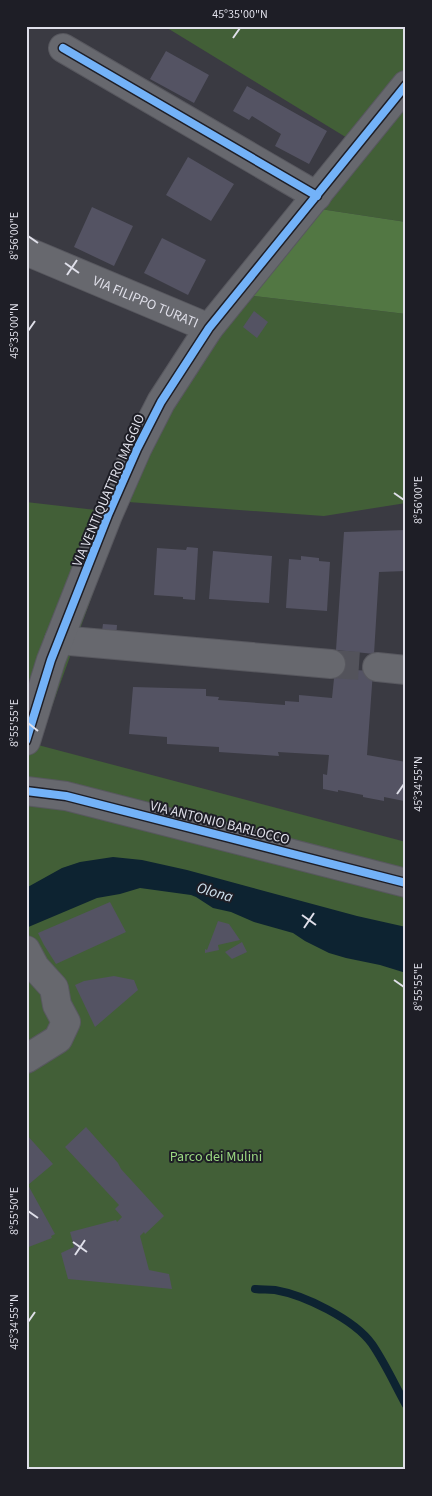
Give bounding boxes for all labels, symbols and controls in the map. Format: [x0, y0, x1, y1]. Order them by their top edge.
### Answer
text: 45°35'00"N [212, 6, 268, 23]
text: 8°56'00"E [6, 212, 23, 260]
street label: VIA FILIPPO TURATI [90, 271, 201, 333]
text: 45°35'00"N [6, 303, 23, 359]
street label: VIA VENTIQUATTRO MAGGIO [68, 411, 150, 570]
text: 8°56'00"E [410, 476, 427, 524]
text: 8°55'55"E [6, 699, 23, 747]
text: 45°34'55"N [410, 756, 427, 812]
street label: VIA ANTONIO BARLOCCO [148, 796, 292, 850]
water label: Olona [194, 877, 235, 908]
text: 8°55'55"E [410, 963, 427, 1011]
park label: Parco dei Mulini [170, 1147, 262, 1167]
text: 8°55'50"E [6, 1187, 23, 1235]
text: 45°34'55"N [6, 1294, 23, 1350]

